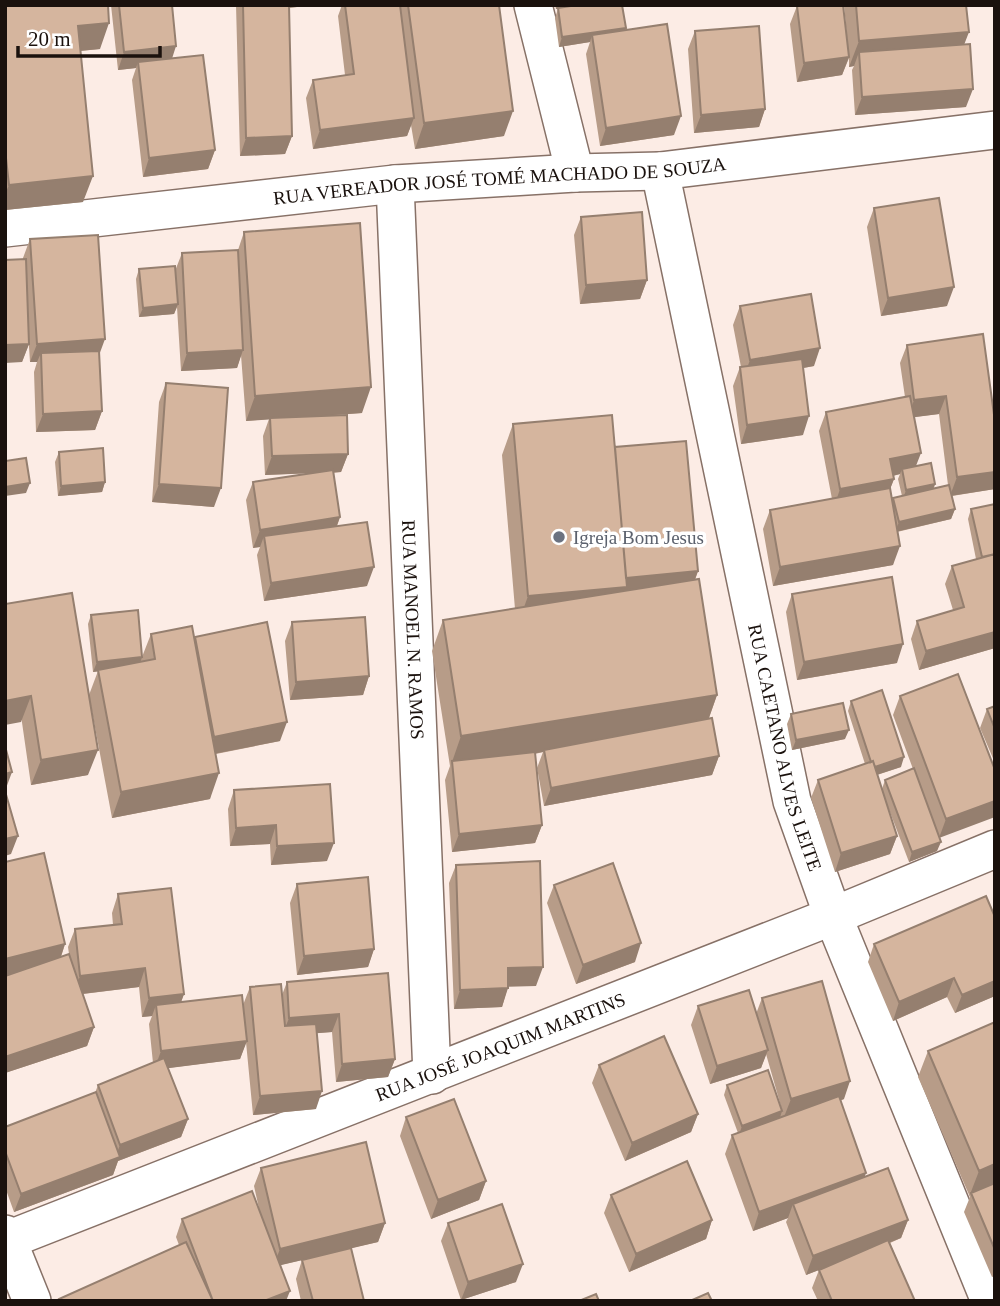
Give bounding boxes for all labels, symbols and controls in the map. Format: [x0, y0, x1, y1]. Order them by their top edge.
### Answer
scale bar [18, 14, 159, 58]
text: 20 m [28, 27, 71, 51]
street label: RUA VEREADOR JOSÉ TOMÉ MACHADO DE SOUZA [272, 153, 727, 209]
street label: RUA MANOEL N. RAMOS [398, 519, 428, 740]
place label: Igreja Bom Jesus [573, 527, 704, 548]
marker: Igreja Bom Jesus [551, 529, 567, 545]
street label: RUA CAETANO ALVES LEITE [744, 622, 826, 874]
street label: RUA JOSÉ JOAQUIM MARTINS [372, 989, 628, 1106]

